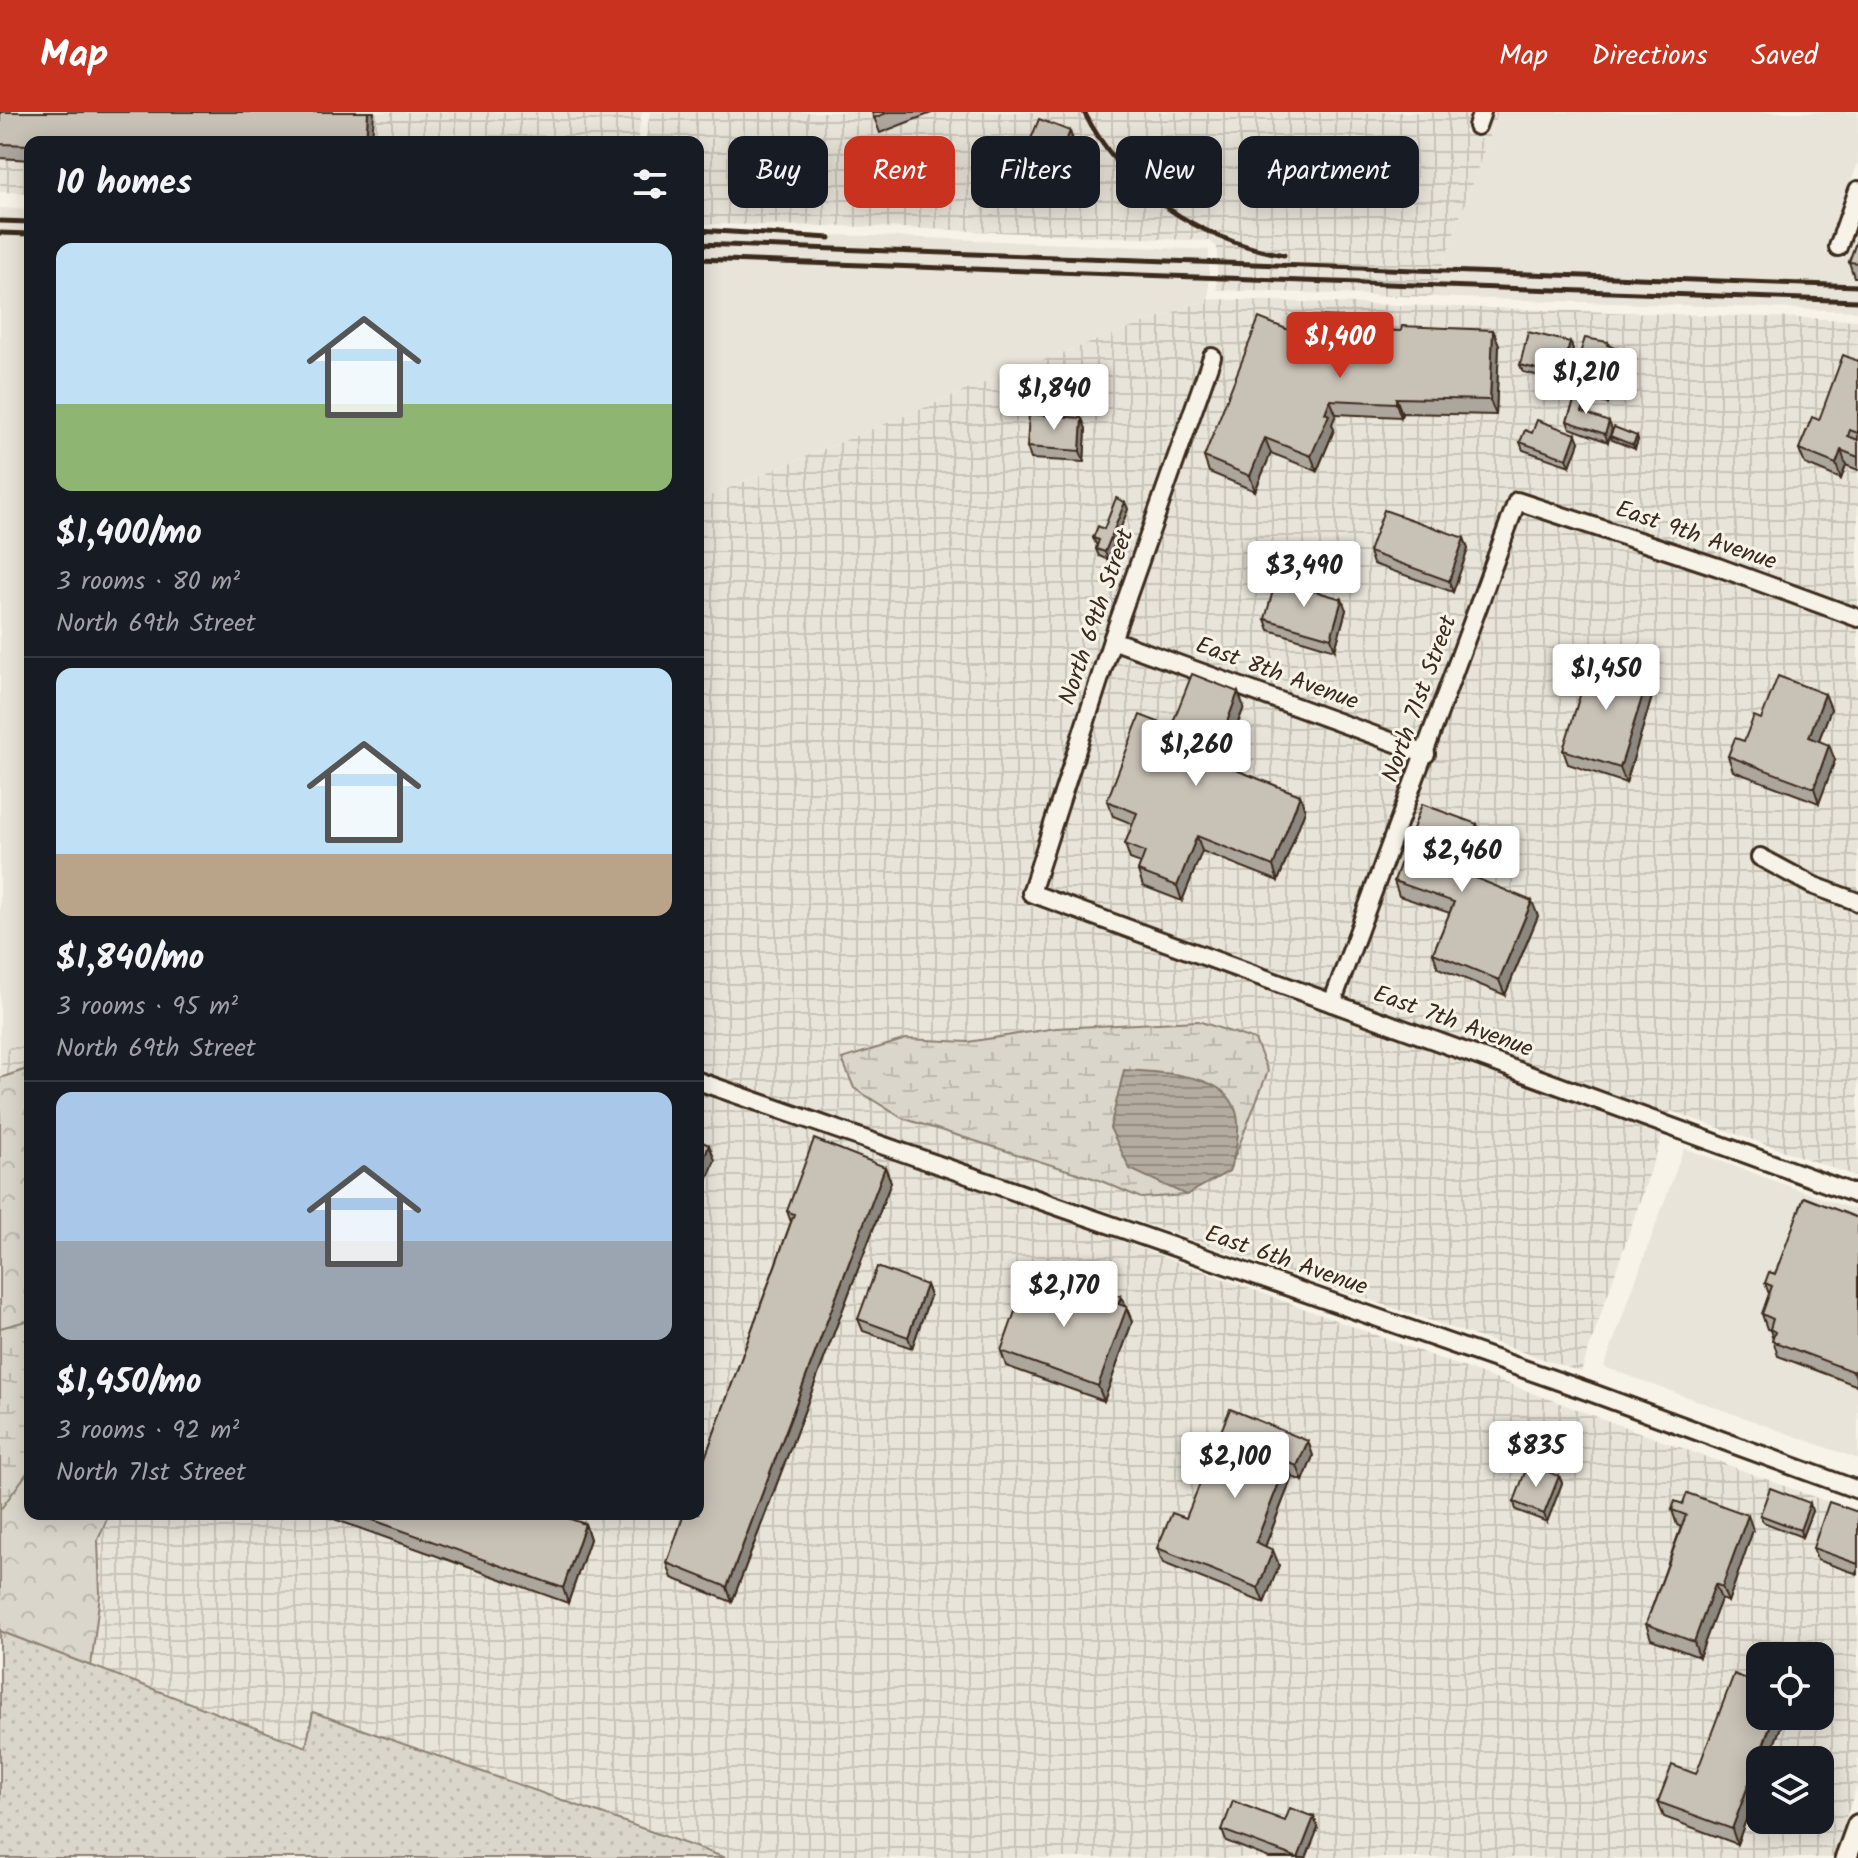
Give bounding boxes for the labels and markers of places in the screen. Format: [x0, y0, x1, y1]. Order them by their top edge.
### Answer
pin: $1,400 [1275, 312, 1405, 380]
pin: $1,210 [1521, 348, 1651, 416]
pin: $1,840 [989, 364, 1119, 432]
pin: $3,490 [1239, 541, 1369, 609]
pin: $1,450 [1541, 644, 1671, 712]
pin: $1,260 [1131, 720, 1261, 788]
pin: $2,460 [1397, 826, 1527, 894]
pin: $2,170 [999, 1261, 1129, 1329]
pin: $835 [1489, 1421, 1583, 1489]
pin: $2,100 [1170, 1432, 1300, 1500]

